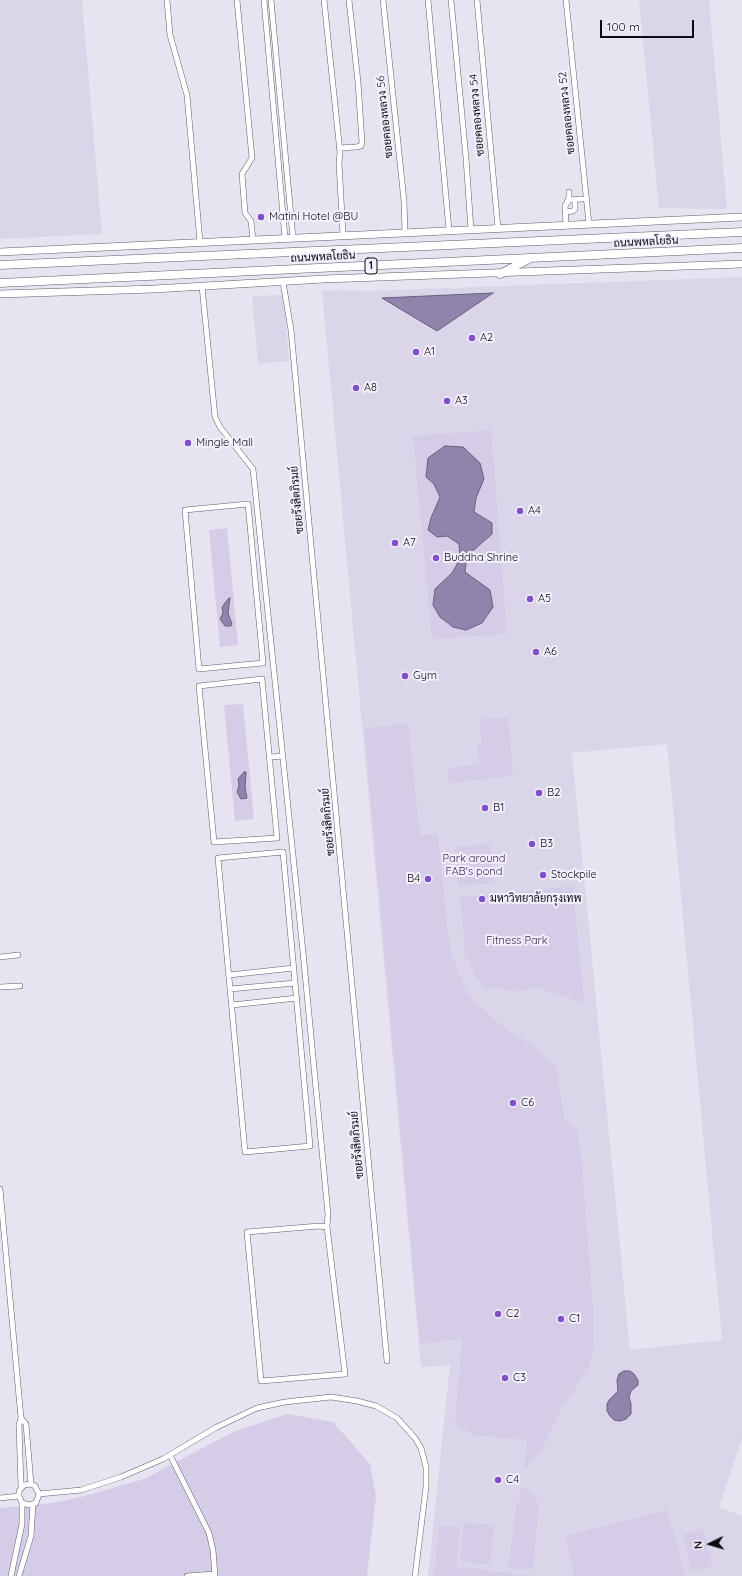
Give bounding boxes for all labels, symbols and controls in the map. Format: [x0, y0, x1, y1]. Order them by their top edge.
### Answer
scale bar [602, 12, 696, 38]
text: 100 m [607, 19, 640, 34]
street label: ซอยคลองหลวง 52 [556, 71, 578, 155]
street label: ซอยคลองหลวง 54 [467, 73, 487, 157]
street label: ซอยคลองหลวง 56 [374, 75, 396, 159]
place label: Matini Hotel @BU [269, 210, 358, 224]
marker: Matini Hotel @BU [256, 212, 266, 222]
street label: ถนนพหลโยธิน [613, 234, 679, 250]
street label: ถนนพหลโยธิน [290, 249, 356, 265]
road number: 1 [365, 258, 377, 274]
place label: A2 [480, 331, 493, 345]
marker: A2 [467, 333, 477, 343]
place label: A1 [424, 345, 435, 359]
marker: A1 [411, 347, 421, 357]
place label: A8 [364, 381, 377, 395]
marker: A8 [351, 383, 361, 393]
place label: A3 [455, 394, 468, 408]
marker: A3 [442, 396, 452, 406]
place label: Mingle Mall [196, 436, 253, 450]
marker: Mingle Mall [183, 438, 193, 448]
street label: ซอยรังสิตภิรมย์ [287, 466, 307, 534]
place label: A4 [528, 504, 541, 518]
marker: A4 [515, 506, 525, 516]
place label: A7 [403, 536, 416, 550]
marker: A7 [390, 538, 400, 548]
place label: Buddha Shrine [444, 551, 518, 565]
marker: Buddha Shrine [431, 553, 441, 563]
place label: A5 [538, 592, 551, 606]
marker: A5 [525, 594, 535, 604]
place label: A6 [544, 645, 557, 659]
marker: A6 [531, 647, 541, 657]
place label: Gym [413, 669, 437, 683]
marker: Gym [400, 671, 410, 681]
place label: B2 [547, 786, 560, 800]
street label: ซอยรังสิตภิรมย์ [318, 788, 338, 856]
marker: B2 [534, 788, 544, 798]
place label: B1 [493, 801, 504, 815]
marker: B1 [480, 803, 490, 813]
place label: B3 [540, 837, 553, 851]
marker: B3 [527, 839, 537, 849]
park label: Park around FAB's pond [443, 852, 505, 878]
place label: Stockpile [551, 868, 597, 882]
marker: Stockpile [538, 870, 548, 880]
place label: B4 [407, 872, 420, 886]
marker: B4 [423, 874, 433, 884]
place label: มหาวิทยาลัยกรุงเทพ [490, 892, 581, 906]
marker: มหาวิทยาลัยกรุงเทพ [477, 894, 487, 904]
park label: Fitness Park [486, 934, 548, 948]
place label: C6 [521, 1096, 534, 1110]
marker: C6 [508, 1098, 518, 1108]
street label: ซอยรังสิตภิรมย์ [347, 1111, 367, 1179]
place label: C2 [506, 1307, 519, 1321]
marker: C2 [493, 1309, 503, 1319]
place label: C1 [569, 1312, 580, 1326]
marker: C1 [556, 1314, 566, 1324]
place label: C3 [513, 1371, 526, 1385]
marker: C3 [500, 1373, 510, 1383]
place label: C4 [506, 1473, 519, 1487]
marker: C4 [493, 1475, 503, 1485]
north arrow [690, 1524, 730, 1564]
text: N [691, 1540, 705, 1550]

